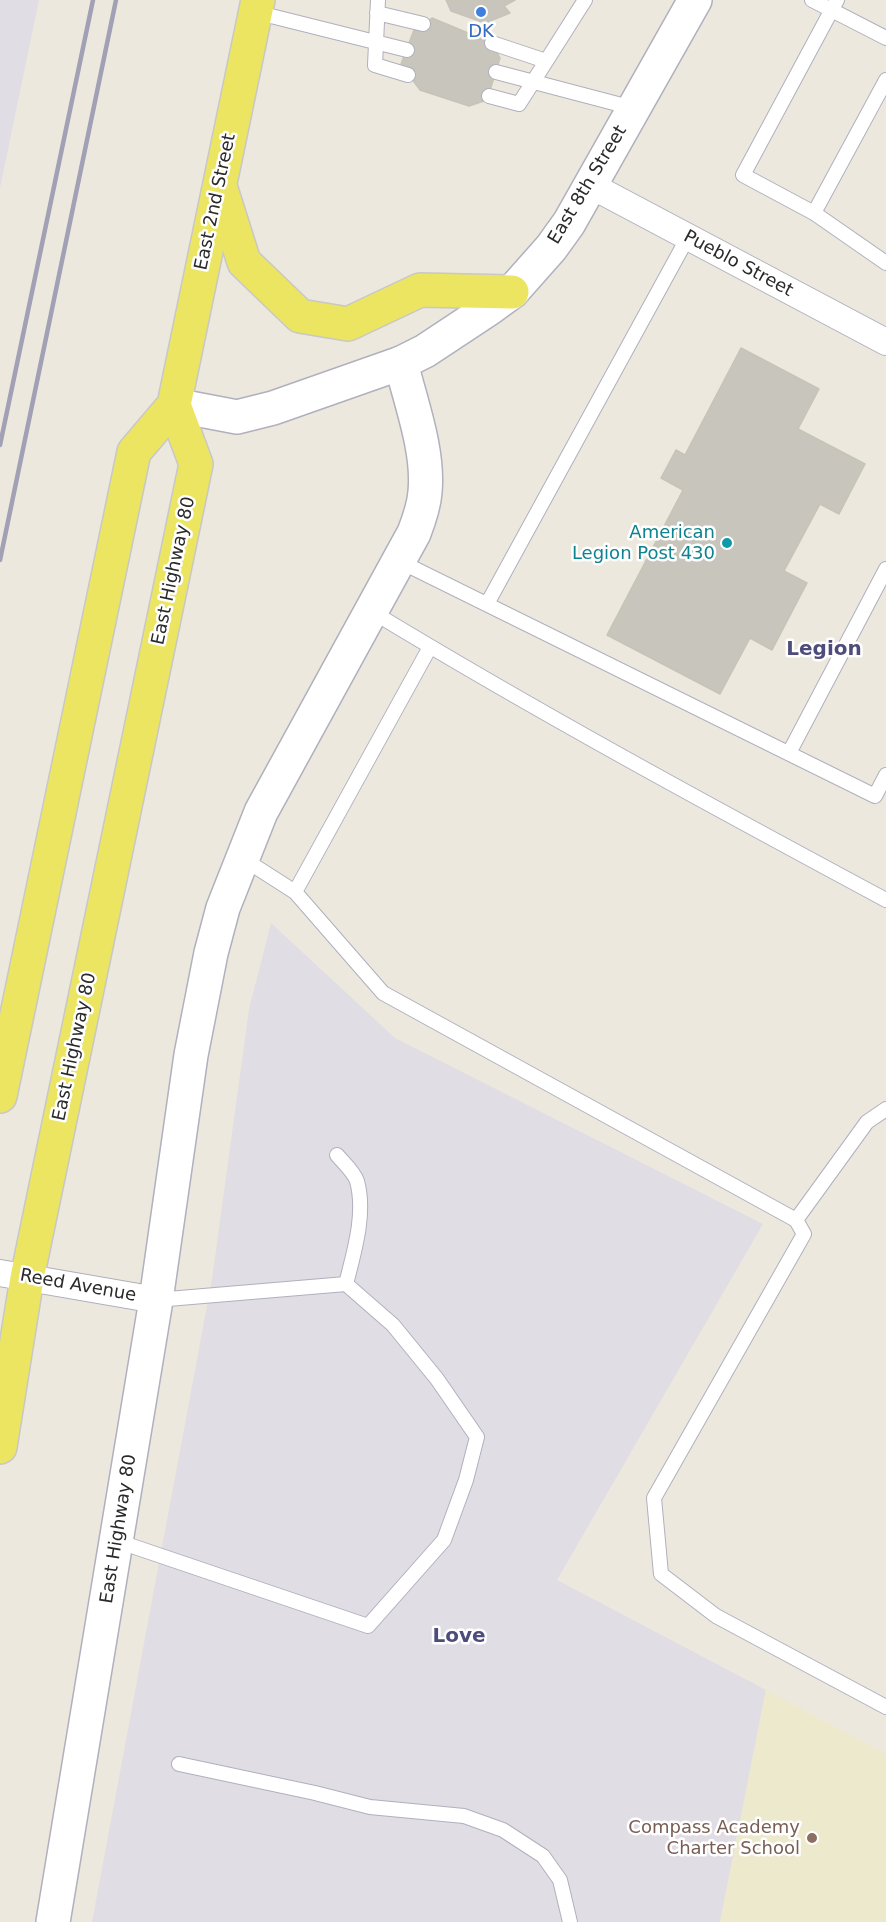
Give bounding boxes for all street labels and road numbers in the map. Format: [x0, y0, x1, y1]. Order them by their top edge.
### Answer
street label: East 8th Street [544, 122, 632, 248]
street label: East 2nd Street [191, 132, 241, 272]
street label: Pueblo Street [680, 226, 796, 302]
street label: East Highway 80 [148, 495, 200, 647]
street label: East Highway 80 [49, 971, 101, 1123]
street label: Reed Avenue [18, 1265, 138, 1307]
street label: East Highway 80 [97, 1453, 141, 1605]

